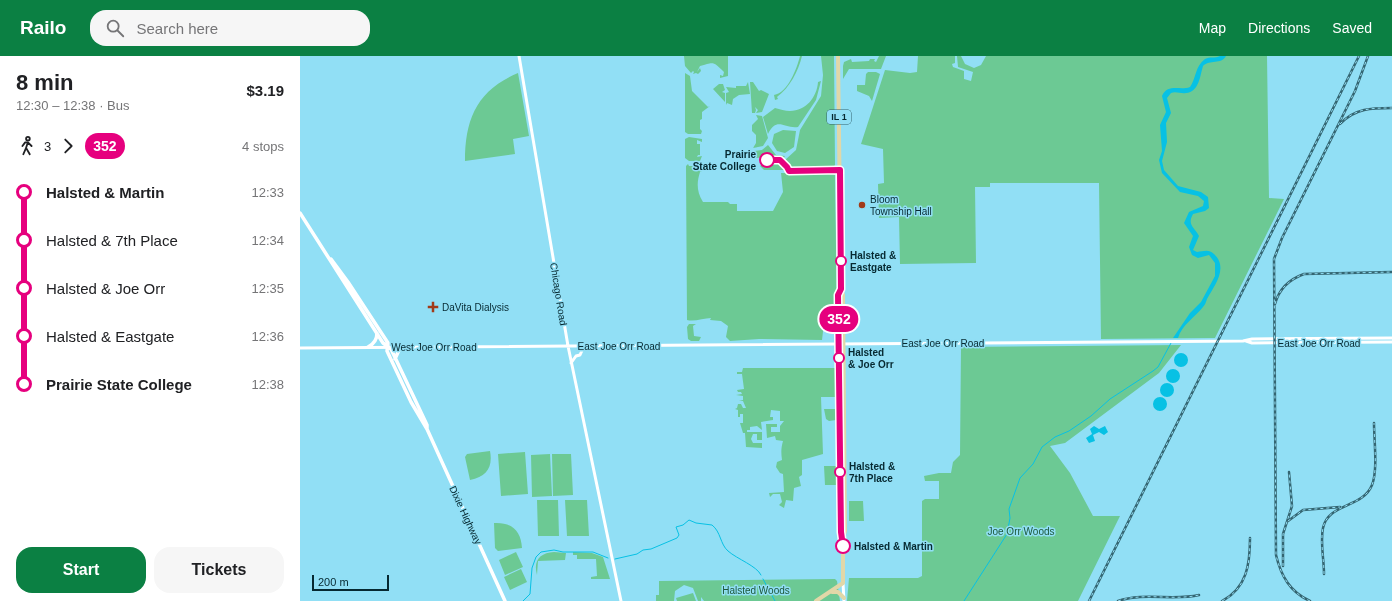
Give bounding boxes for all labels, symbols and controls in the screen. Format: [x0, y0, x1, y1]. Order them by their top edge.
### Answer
search box [90, 10, 370, 46]
text: Railo [20, 17, 66, 38]
icon: search [104, 17, 126, 39]
text: Search here [136, 20, 218, 37]
text: Map [1199, 20, 1226, 36]
text: Directions [1248, 20, 1310, 36]
text: Saved [1332, 20, 1372, 36]
text: 8 min [16, 70, 73, 95]
text: $3.19 [246, 82, 284, 99]
text: 12:30 – 12:38 · Bus [16, 98, 129, 113]
road number: IL 1 [827, 110, 851, 124]
icon: walk [16, 135, 38, 157]
icon: forward [57, 135, 79, 157]
text: 352 [93, 138, 117, 154]
text: 3 [44, 139, 51, 154]
text: 4 stops [242, 139, 284, 154]
place label: Prairie State College [693, 149, 756, 172]
marker: Prairie State College [759, 152, 775, 168]
text: Halsted & Martin [46, 184, 164, 201]
text: 12:33 [251, 185, 284, 200]
place label: Bloom Township Hall [870, 194, 932, 217]
marker: Bloom Township Hall [857, 200, 867, 210]
text: Halsted & 7th Place [46, 232, 178, 249]
text: 12:34 [251, 233, 284, 248]
place label: Halsted & Eastgate [850, 250, 896, 273]
marker: Halsted & Eastgate [835, 255, 847, 267]
street label: Chicago Road [548, 262, 569, 326]
text: Halsted & Joe Orr [46, 280, 165, 297]
text: 12:35 [251, 281, 284, 296]
marker: DaVita Dialysis [427, 301, 439, 313]
place label: DaVita Dialysis [442, 302, 509, 313]
line badge: 352 [816, 306, 862, 332]
text: 352 [827, 311, 851, 327]
text: Halsted & Eastgate [46, 328, 174, 345]
text: 12:36 [251, 329, 284, 344]
street label: East Joe Orr Road [902, 338, 984, 349]
street label: East Joe Orr Road [1278, 338, 1360, 349]
street label: East Joe Orr Road [578, 341, 660, 352]
street label: West Joe Orr Road [391, 342, 477, 353]
place label: Halsted & Joe Orr [848, 347, 894, 370]
marker: Halsted & Joe Orr [833, 352, 845, 364]
text: Prairie State College [46, 376, 192, 393]
text: 12:38 [251, 377, 284, 392]
place label: Halsted & 7th Place [849, 461, 895, 484]
marker: Halsted & 7th Place [834, 466, 846, 478]
street label: Dixie Highway [447, 484, 484, 546]
park label: Joe Orr Woods [987, 526, 1055, 537]
marker: Halsted & Martin [835, 538, 851, 554]
place label: Halsted & Martin [854, 541, 933, 552]
button: Start [16, 547, 146, 593]
button: Tickets [154, 547, 284, 593]
scale bar [312, 573, 389, 592]
text: 200 m [318, 576, 349, 588]
park label: Halsted Woods [722, 585, 790, 596]

